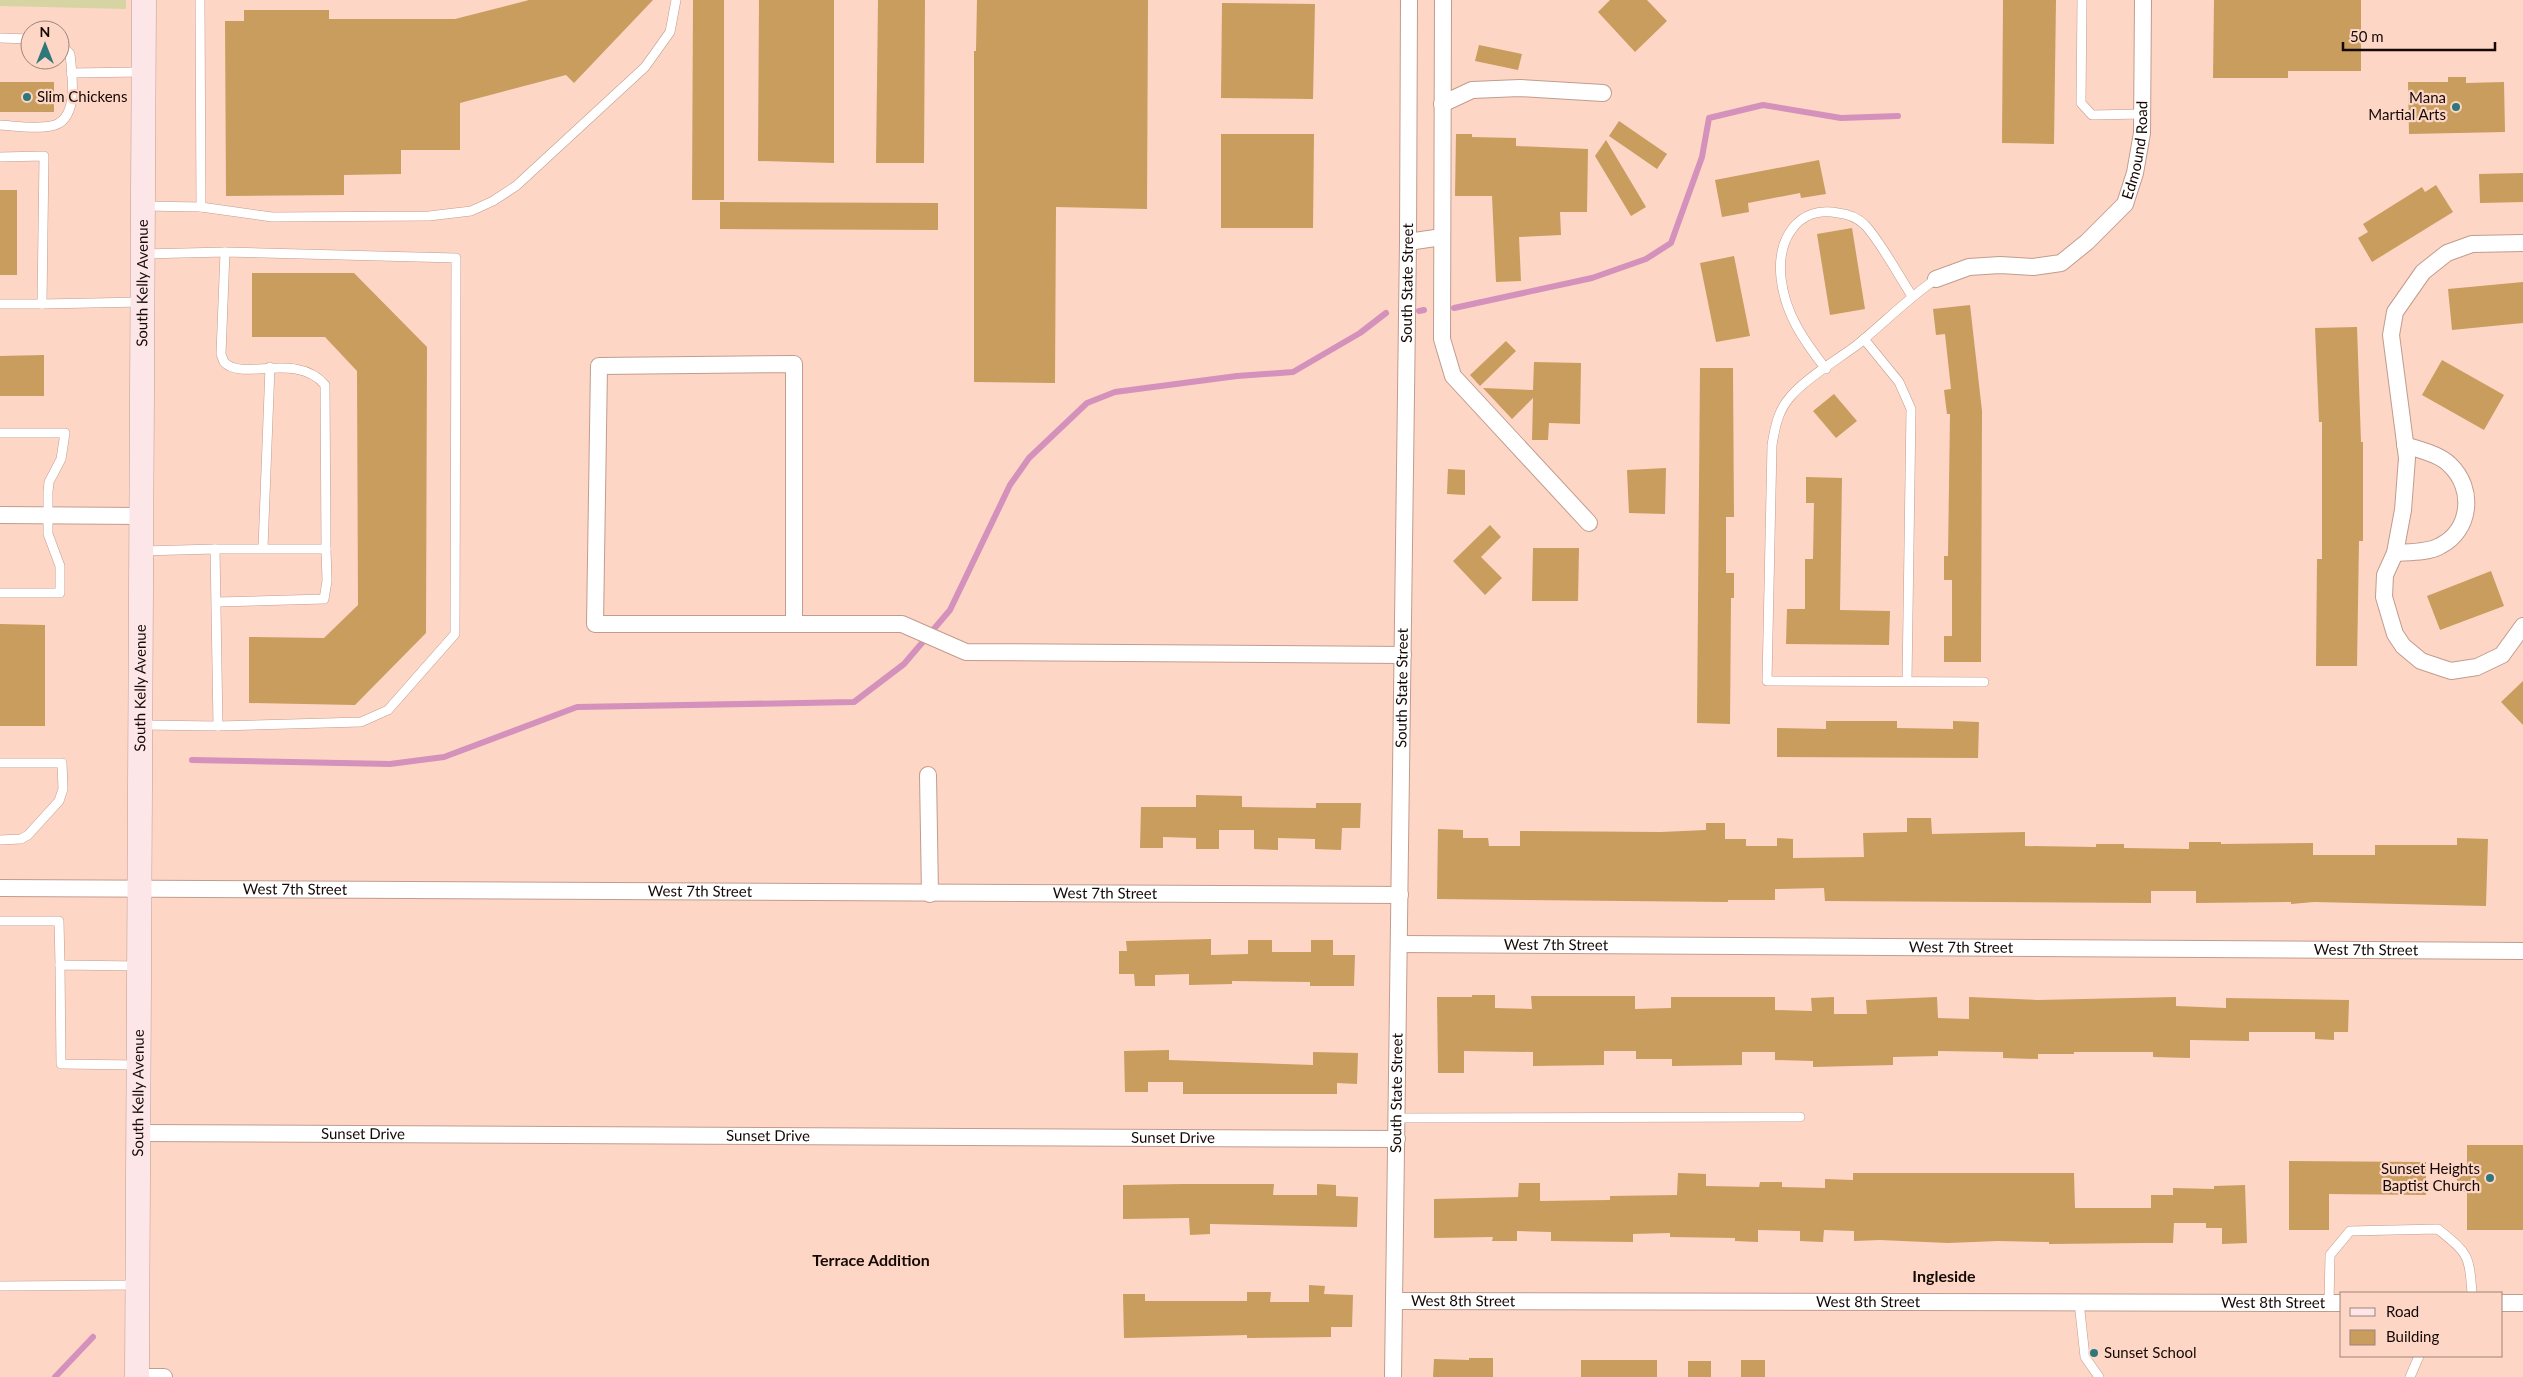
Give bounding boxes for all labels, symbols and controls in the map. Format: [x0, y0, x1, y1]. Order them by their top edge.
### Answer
north arrow [20, 20, 70, 70]
scale bar [2343, 20, 2496, 52]
text: N [40, 23, 50, 40]
text: 50 m [2350, 27, 2384, 45]
place label: Slim Chickens [37, 87, 127, 105]
place label: Mana Martial Arts [2368, 88, 2446, 123]
marker: Slim Chickens [21, 91, 33, 103]
street label: Edmound Road [2117, 101, 2150, 201]
marker: Mana Martial Arts [2450, 101, 2462, 113]
street label: South Kelly Avenue [132, 219, 151, 347]
street label: South State Street [1397, 223, 1416, 343]
street label: South Kelly Avenue [130, 624, 149, 752]
street label: South State Street [1391, 627, 1411, 748]
street label: West 7th Street [243, 879, 348, 898]
street label: West 7th Street [648, 881, 753, 900]
street label: West 7th Street [1053, 883, 1158, 902]
street label: West 7th Street [1504, 935, 1609, 953]
street label: West 7th Street [1909, 937, 2014, 956]
street label: West 7th Street [2314, 940, 2419, 958]
street label: South Kelly Avenue [128, 1029, 147, 1157]
street label: South State Street [1386, 1032, 1406, 1153]
street label: Sunset Drive [321, 1124, 405, 1142]
street label: Sunset Drive [726, 1126, 810, 1144]
street label: Sunset Drive [1131, 1128, 1215, 1146]
place label: Sunset Heights Baptist Church [2381, 1159, 2480, 1194]
marker: Sunset Heights Baptist Church [2484, 1172, 2496, 1184]
district label: Terrace Addition [812, 1250, 930, 1269]
district label: Ingleside [1912, 1266, 1976, 1285]
street label: West 8th Street [1411, 1291, 1516, 1309]
street label: West 8th Street [1816, 1292, 1921, 1310]
legend [2340, 1292, 2503, 1357]
street label: West 8th Street [2221, 1293, 2326, 1311]
text: Road [2386, 1302, 2419, 1320]
text: Building [2386, 1327, 2439, 1345]
place label: Sunset School [2104, 1343, 2196, 1361]
marker: Sunset School [2088, 1347, 2100, 1359]

